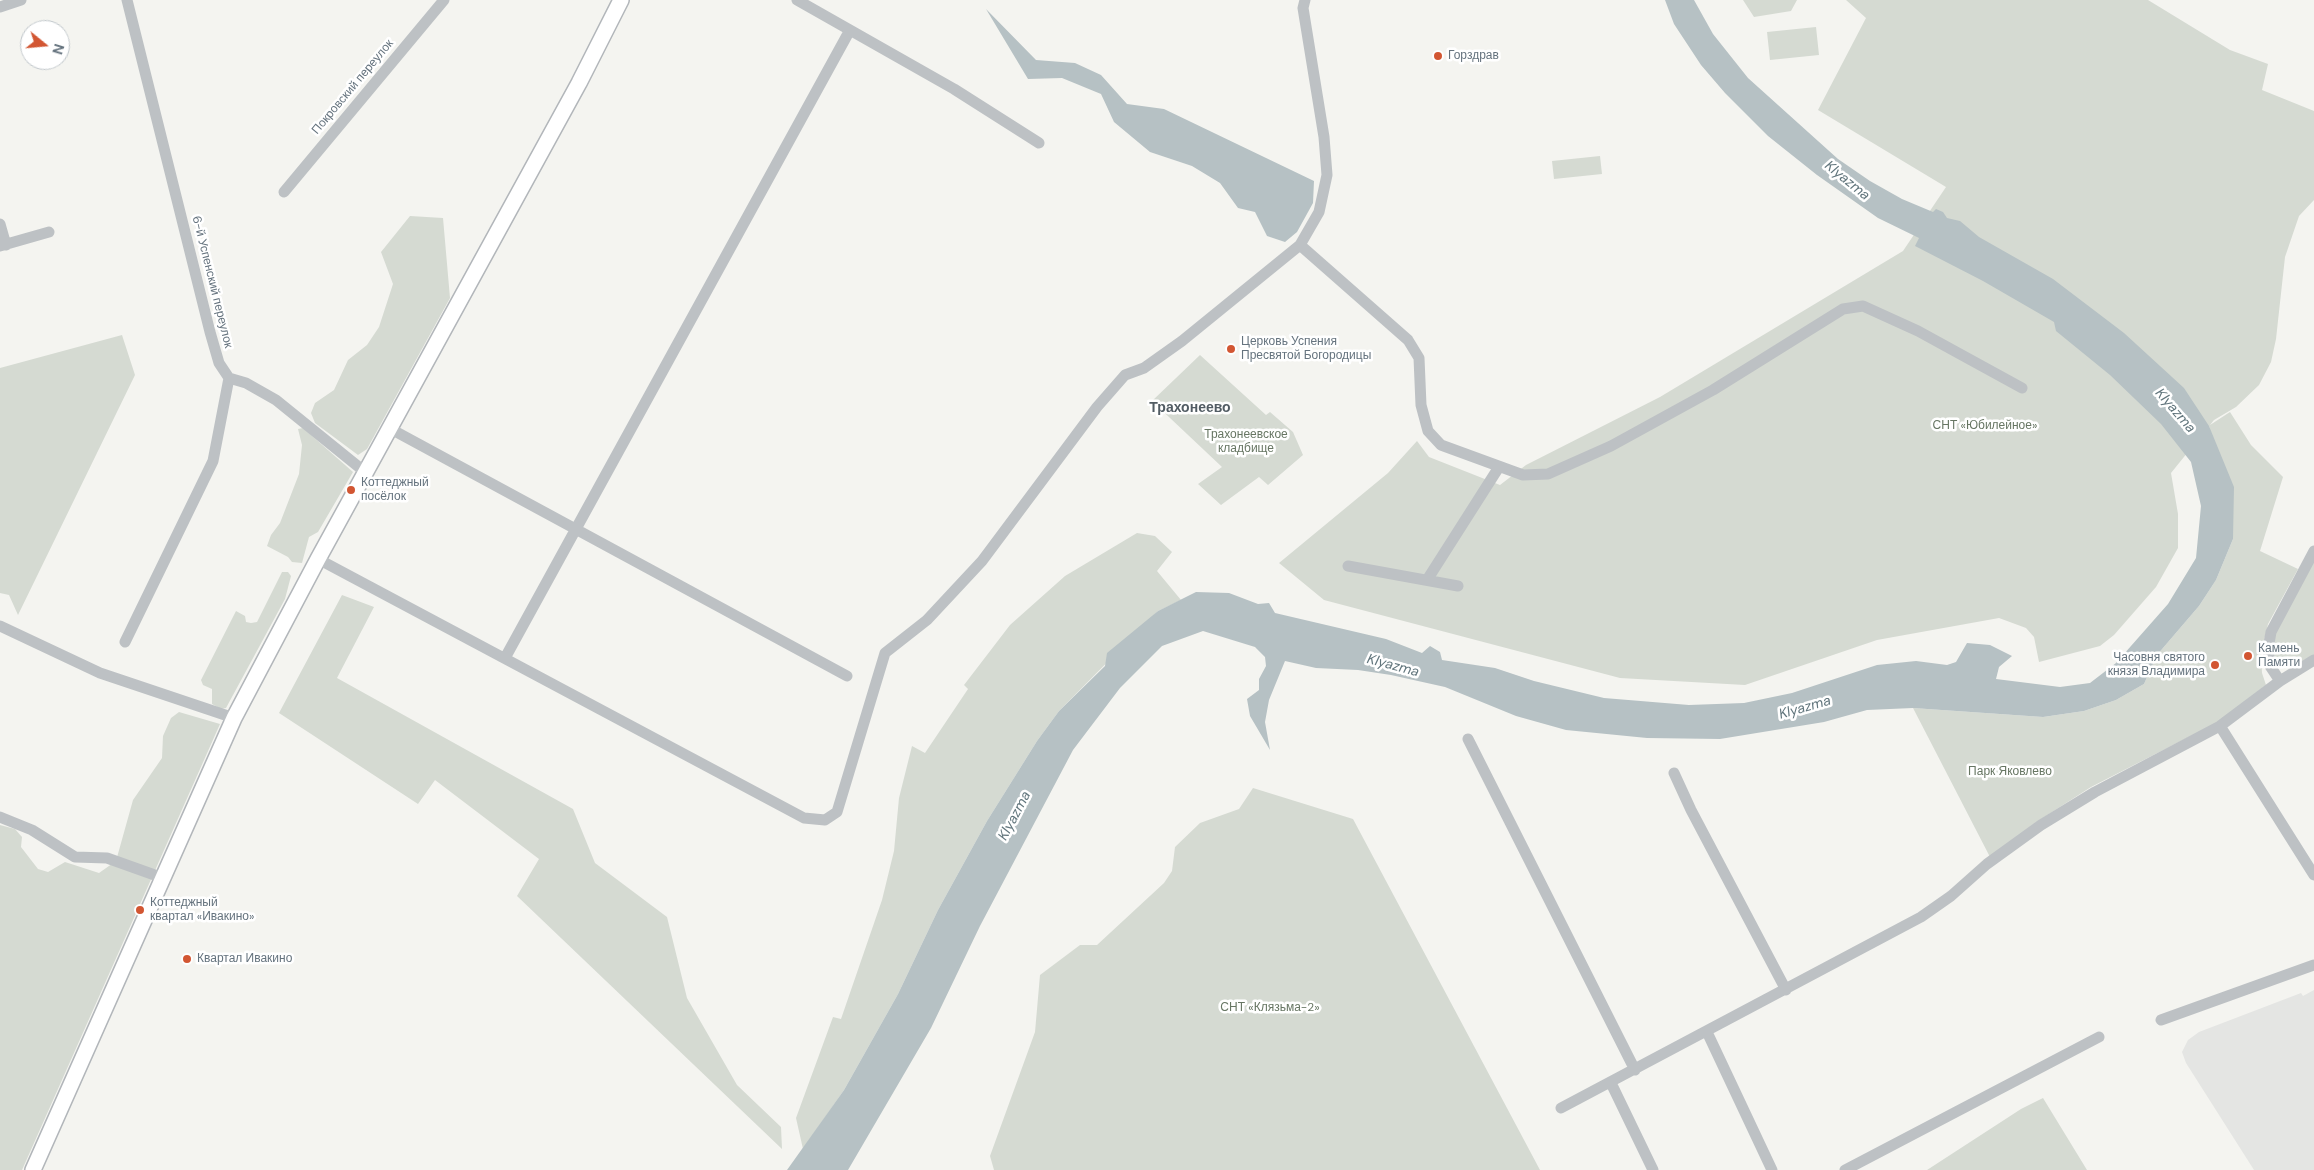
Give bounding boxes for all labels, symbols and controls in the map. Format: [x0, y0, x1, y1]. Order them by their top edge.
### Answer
north arrow [20, 20, 70, 70]
street label: Покровский переулок [309, 37, 397, 137]
text: N [48, 42, 68, 57]
place label: Горздрав [1448, 49, 1499, 63]
marker: Горздрав [1432, 50, 1444, 62]
water label: Klyazma [1821, 158, 1873, 204]
street label: 6-й Успенский переулок [189, 214, 235, 350]
place label: Церковь Успения Пресвятой Богородицы [1241, 335, 1371, 363]
marker: Церковь Успения Пресвятой Богородицы [1225, 343, 1237, 355]
water label: Klyazma [2151, 385, 2199, 437]
district label: Трахонеево [1149, 400, 1231, 416]
park label: СНТ «Юбилейное» [1933, 419, 2037, 433]
park label: Трахонеевское кладбище [1204, 428, 1288, 456]
place label: Коттеджный посёлок [361, 476, 429, 504]
marker: Коттеджный посёлок [345, 484, 357, 496]
place label: Камень Памяти [2258, 642, 2300, 670]
marker: Камень Памяти [2242, 650, 2254, 662]
water label: Klyazma [1365, 651, 1421, 681]
place label: Часовня святого князя Владимира [2108, 651, 2205, 679]
marker: Часовня святого князя Владимира [2209, 659, 2221, 671]
water label: Klyazma [1777, 693, 1833, 723]
park label: Парк Яковлево [1968, 765, 2052, 779]
water label: Klyazma [995, 789, 1035, 843]
place label: Коттеджный квартал «Ивакино» [150, 896, 254, 924]
marker: Коттеджный квартал «Ивакино» [134, 904, 146, 916]
place label: Квартал Ивакино [197, 952, 292, 966]
marker: Квартал Ивакино [181, 953, 193, 965]
park label: СНТ «Клязьма-2» [1220, 1001, 1320, 1015]

